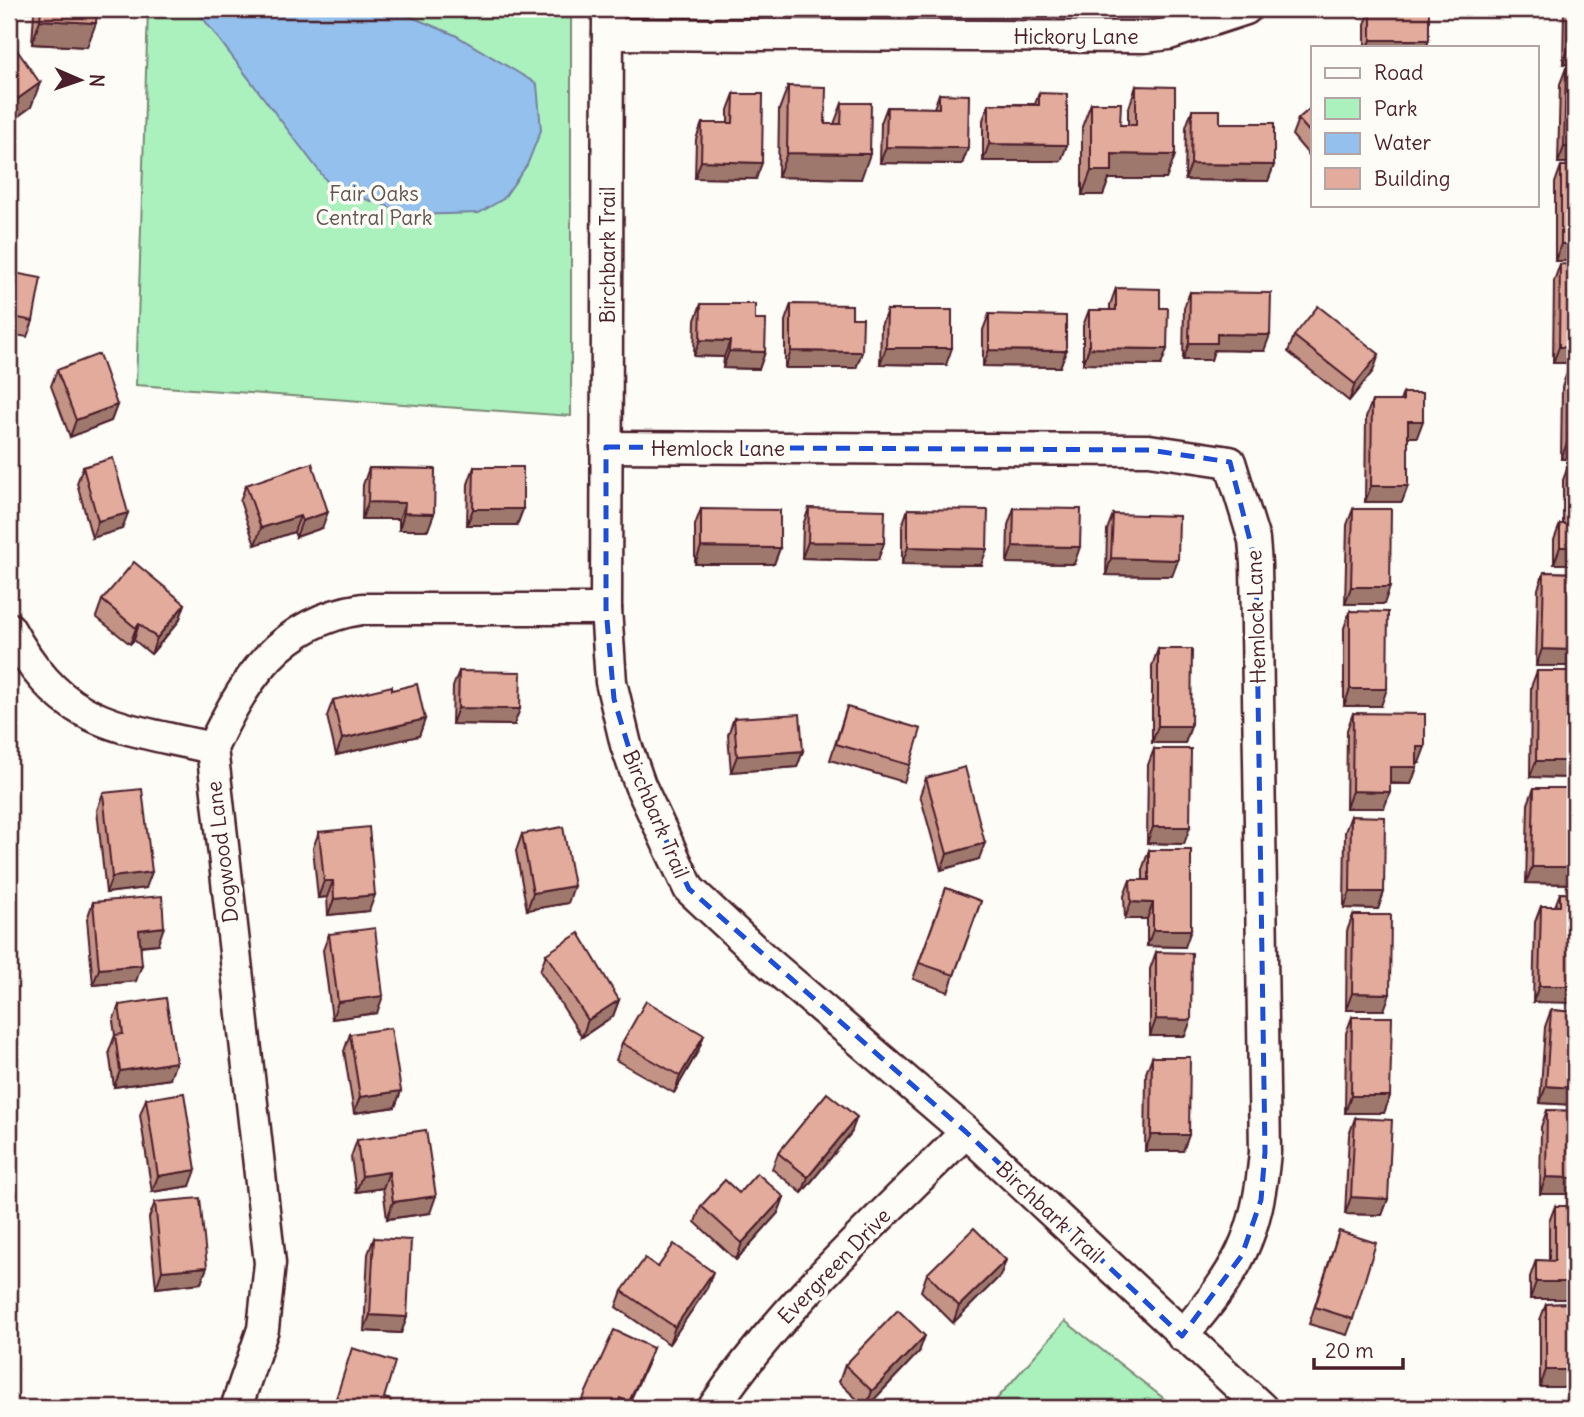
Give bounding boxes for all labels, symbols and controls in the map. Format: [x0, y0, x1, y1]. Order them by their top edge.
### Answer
street label: Hickory Lane [1013, 23, 1139, 50]
north arrow [46, 46, 116, 116]
legend [1311, 46, 1538, 206]
text: Road [1374, 59, 1423, 86]
text: N [85, 74, 109, 88]
text: Park [1374, 95, 1417, 122]
text: Water [1374, 129, 1432, 156]
text: Building [1374, 165, 1450, 192]
park label: Fair Oaks Central Park [315, 180, 433, 231]
street label: Birchbark Trail [594, 187, 621, 323]
street label: Hemlock Lane [651, 435, 785, 462]
street label: Hemlock Lane [1240, 549, 1272, 685]
street label: Birchbark Trail [617, 746, 695, 882]
street label: Dogwood Lane [200, 780, 244, 924]
street label: Birchbark Trail [991, 1155, 1109, 1269]
street label: Evergreen Drive [772, 1202, 896, 1330]
scale bar [1314, 1326, 1404, 1370]
text: 20 m [1325, 1337, 1374, 1364]

